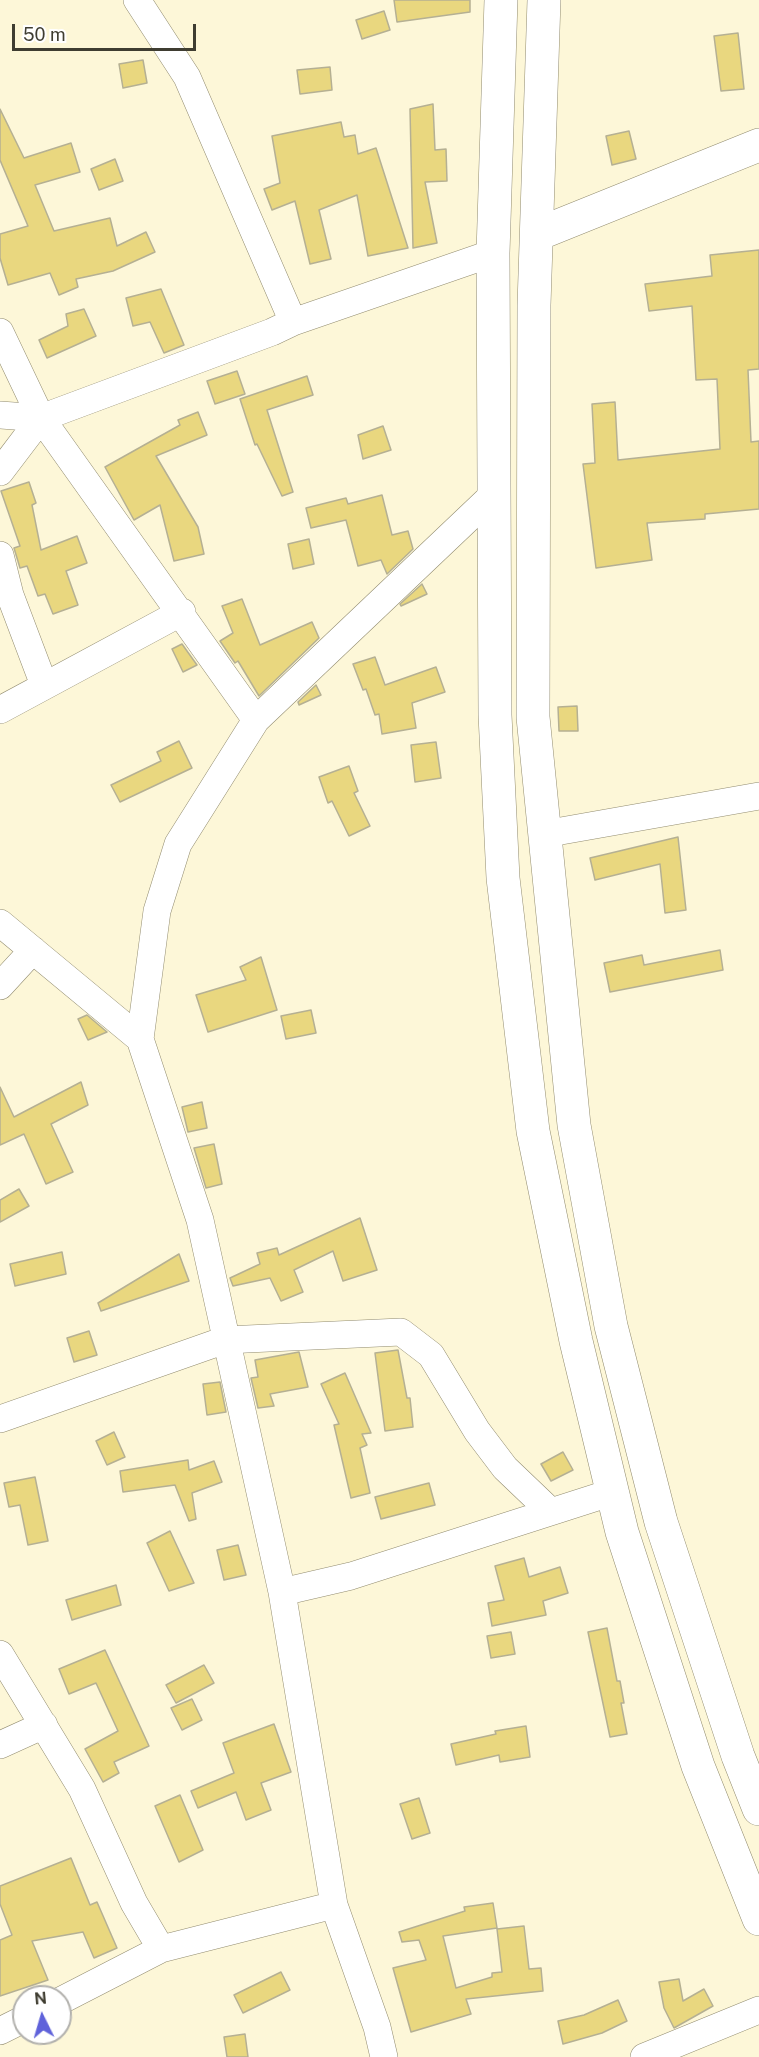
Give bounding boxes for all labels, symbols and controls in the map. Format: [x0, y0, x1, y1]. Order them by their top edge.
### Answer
scale bar [15, 12, 200, 50]
text: 50 m [23, 24, 66, 45]
north arrow [12, 1985, 72, 2045]
text: N [33, 1989, 48, 2009]

